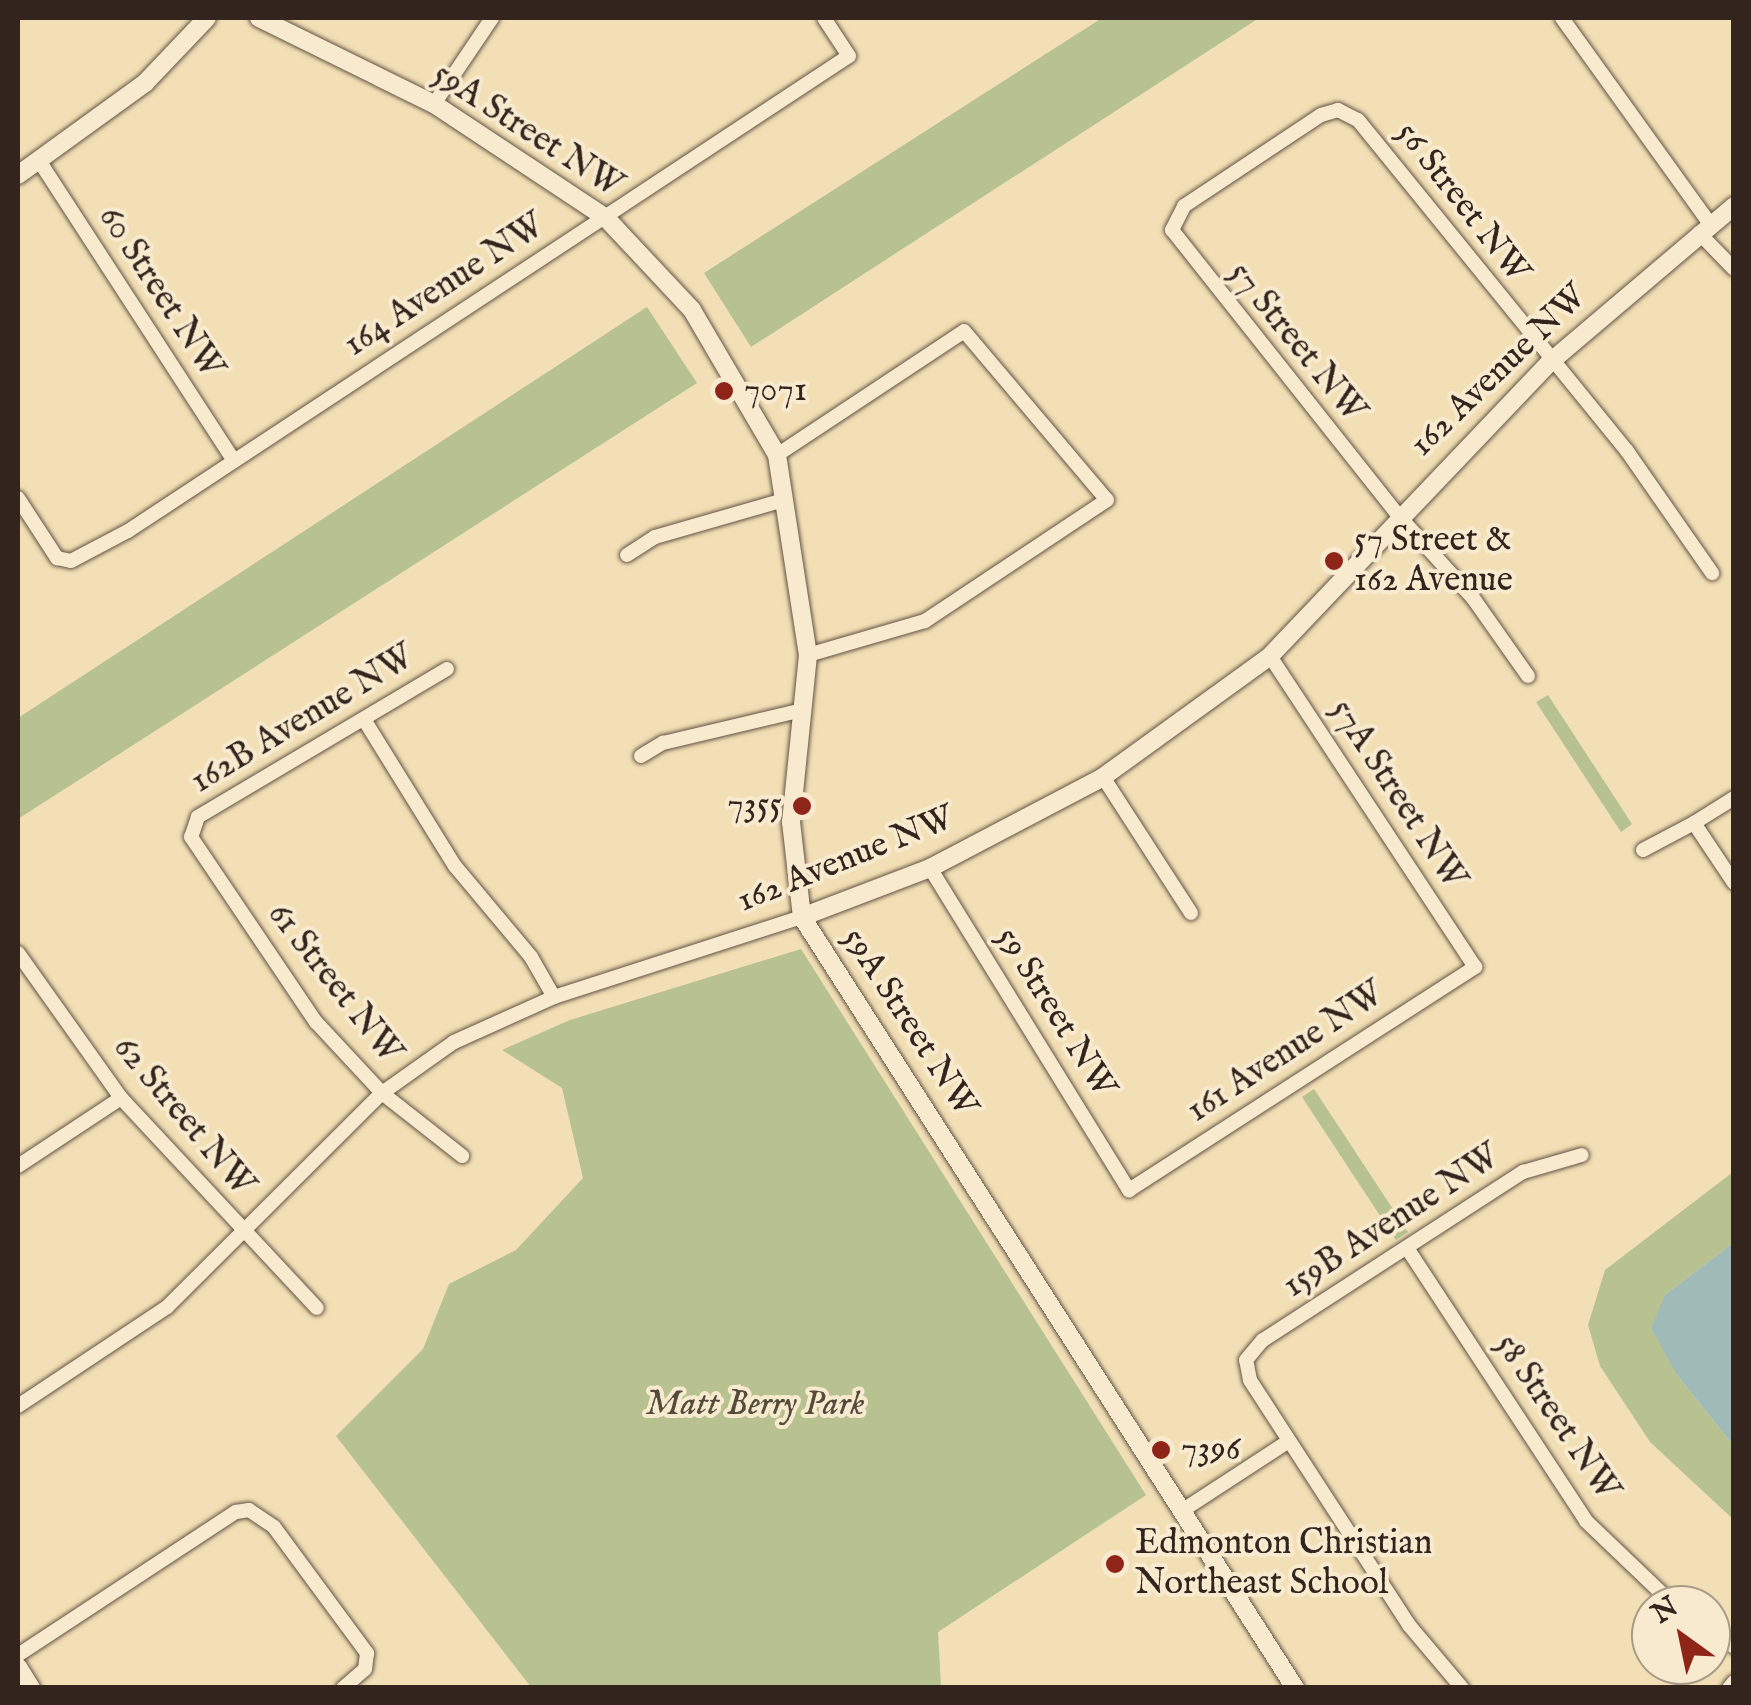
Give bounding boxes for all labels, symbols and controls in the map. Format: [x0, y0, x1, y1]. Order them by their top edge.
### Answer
street label: 59A Street NW [424, 54, 630, 208]
street label: 56 Street NW [1386, 114, 1538, 292]
street label: 60 Street NW [89, 199, 231, 387]
street label: 164 Avenue NW [337, 206, 553, 366]
street label: 57 Street NW [1218, 254, 1374, 432]
street label: 162 Avenue NW [1402, 276, 1596, 466]
place label: 7071 [744, 370, 807, 412]
marker: 7071 [713, 380, 735, 402]
place label: 57 Street & 162 Avenue [1354, 520, 1513, 602]
marker: 57 Street & 162 Avenue [1323, 550, 1345, 572]
street label: 162B Avenue NW [184, 637, 422, 803]
street label: 57A Street NW [1320, 692, 1474, 898]
place label: 7355 [727, 785, 782, 827]
marker: 7355 [791, 795, 813, 817]
street label: 162 Avenue NW [731, 797, 961, 923]
street label: 61 Street NW [258, 895, 410, 1073]
street label: 59A Street NW [832, 920, 986, 1126]
street label: 59 Street NW [986, 920, 1124, 1106]
street label: 161 Avenue NW [1180, 974, 1392, 1132]
street label: 62 Street NW [104, 1028, 262, 1206]
street label: 159B Avenue NW [1276, 1136, 1508, 1308]
street label: 58 Street NW [1485, 1327, 1627, 1509]
park label: Matt Berry Park [646, 1384, 864, 1426]
place label: 7396 [1181, 1429, 1240, 1471]
marker: 7396 [1150, 1439, 1172, 1461]
place label: Edmonton Christian Northeast School [1135, 1523, 1432, 1605]
marker: Edmonton Christian Northeast School [1104, 1553, 1126, 1575]
north arrow [1631, 1585, 1731, 1685]
text: N [1646, 1590, 1685, 1632]

